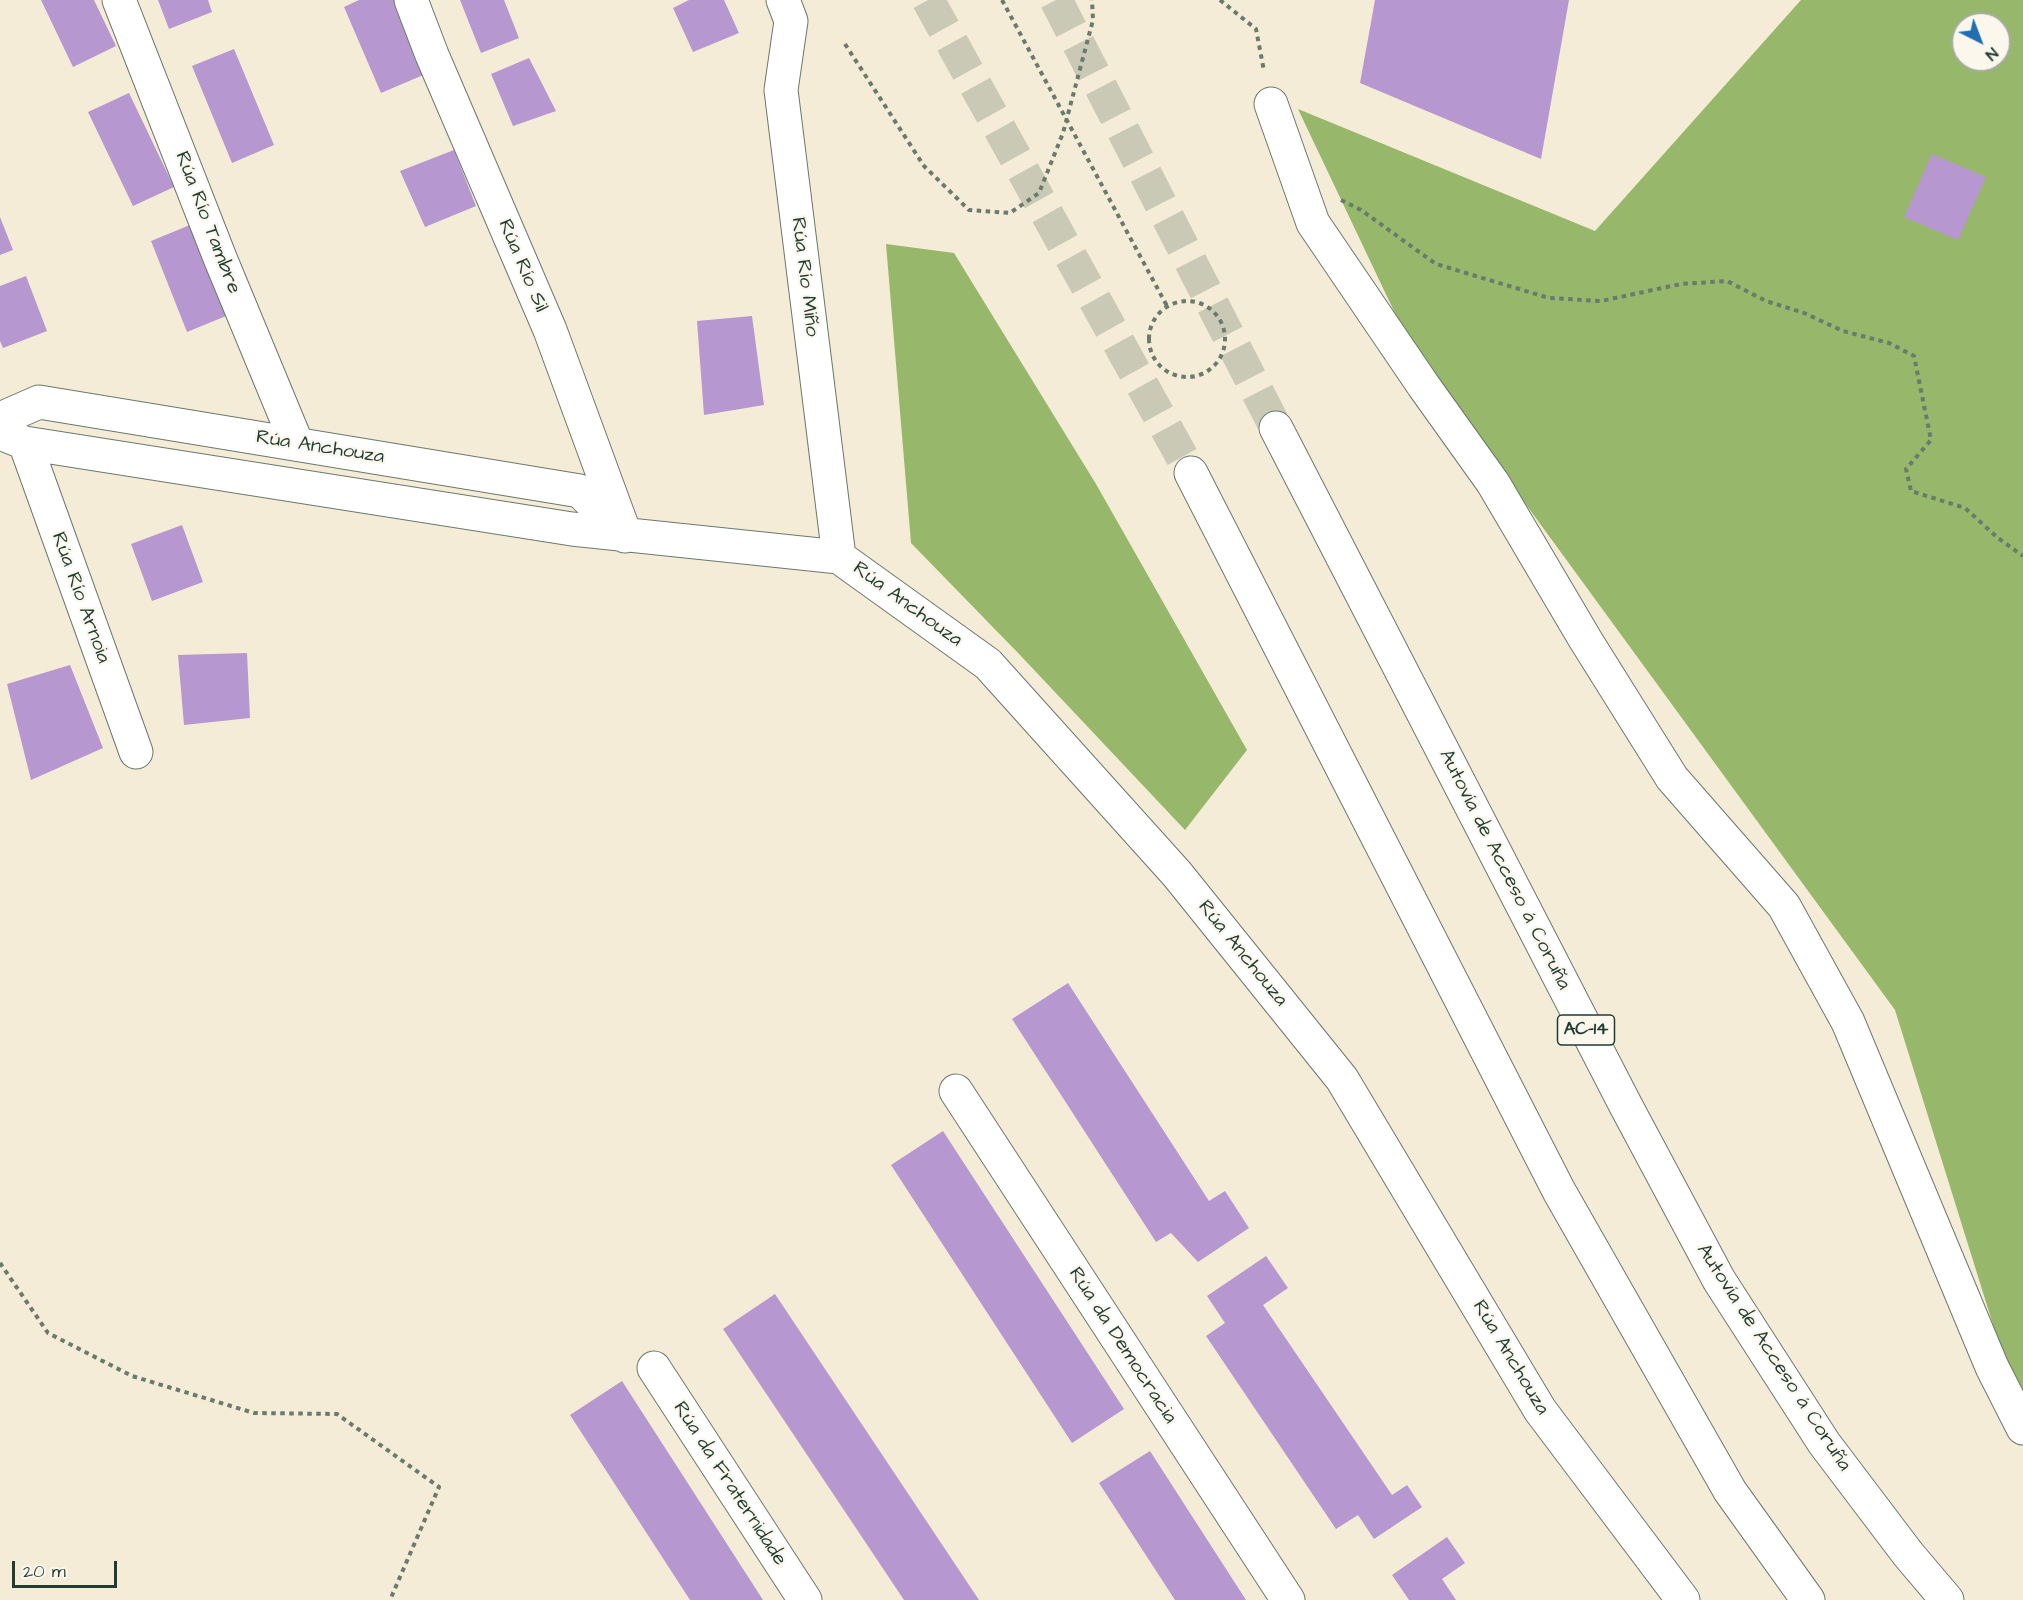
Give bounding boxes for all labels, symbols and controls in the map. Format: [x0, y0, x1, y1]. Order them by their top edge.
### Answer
north arrow [1951, 12, 2011, 72]
text: N [1981, 42, 2003, 65]
street label: Rúa Río Tambre [169, 148, 245, 298]
street label: Rúa Río Sil [492, 216, 552, 316]
street label: Rúa Río Miño [785, 216, 823, 338]
street label: Rúa Anchouza [254, 426, 386, 470]
street label: Rúa Río Arnoia [45, 529, 115, 667]
street label: Rúa Anchouza [848, 557, 966, 653]
street label: Autovía de Acceso á Coruña [1433, 746, 1575, 994]
street label: Rúa Anchouza [1192, 896, 1292, 1012]
road number: AC-14 [1558, 1015, 1614, 1045]
street label: Autovía de Acceso á Coruña [1690, 1240, 1856, 1476]
street label: Rúa da Democracia [1063, 1263, 1181, 1429]
street label: Rúa Anchouza [1466, 1296, 1554, 1420]
street label: Rúa da Fraternidade [667, 1398, 791, 1570]
scale bar [15, 1549, 120, 1587]
text: 20 m [23, 1559, 66, 1584]

